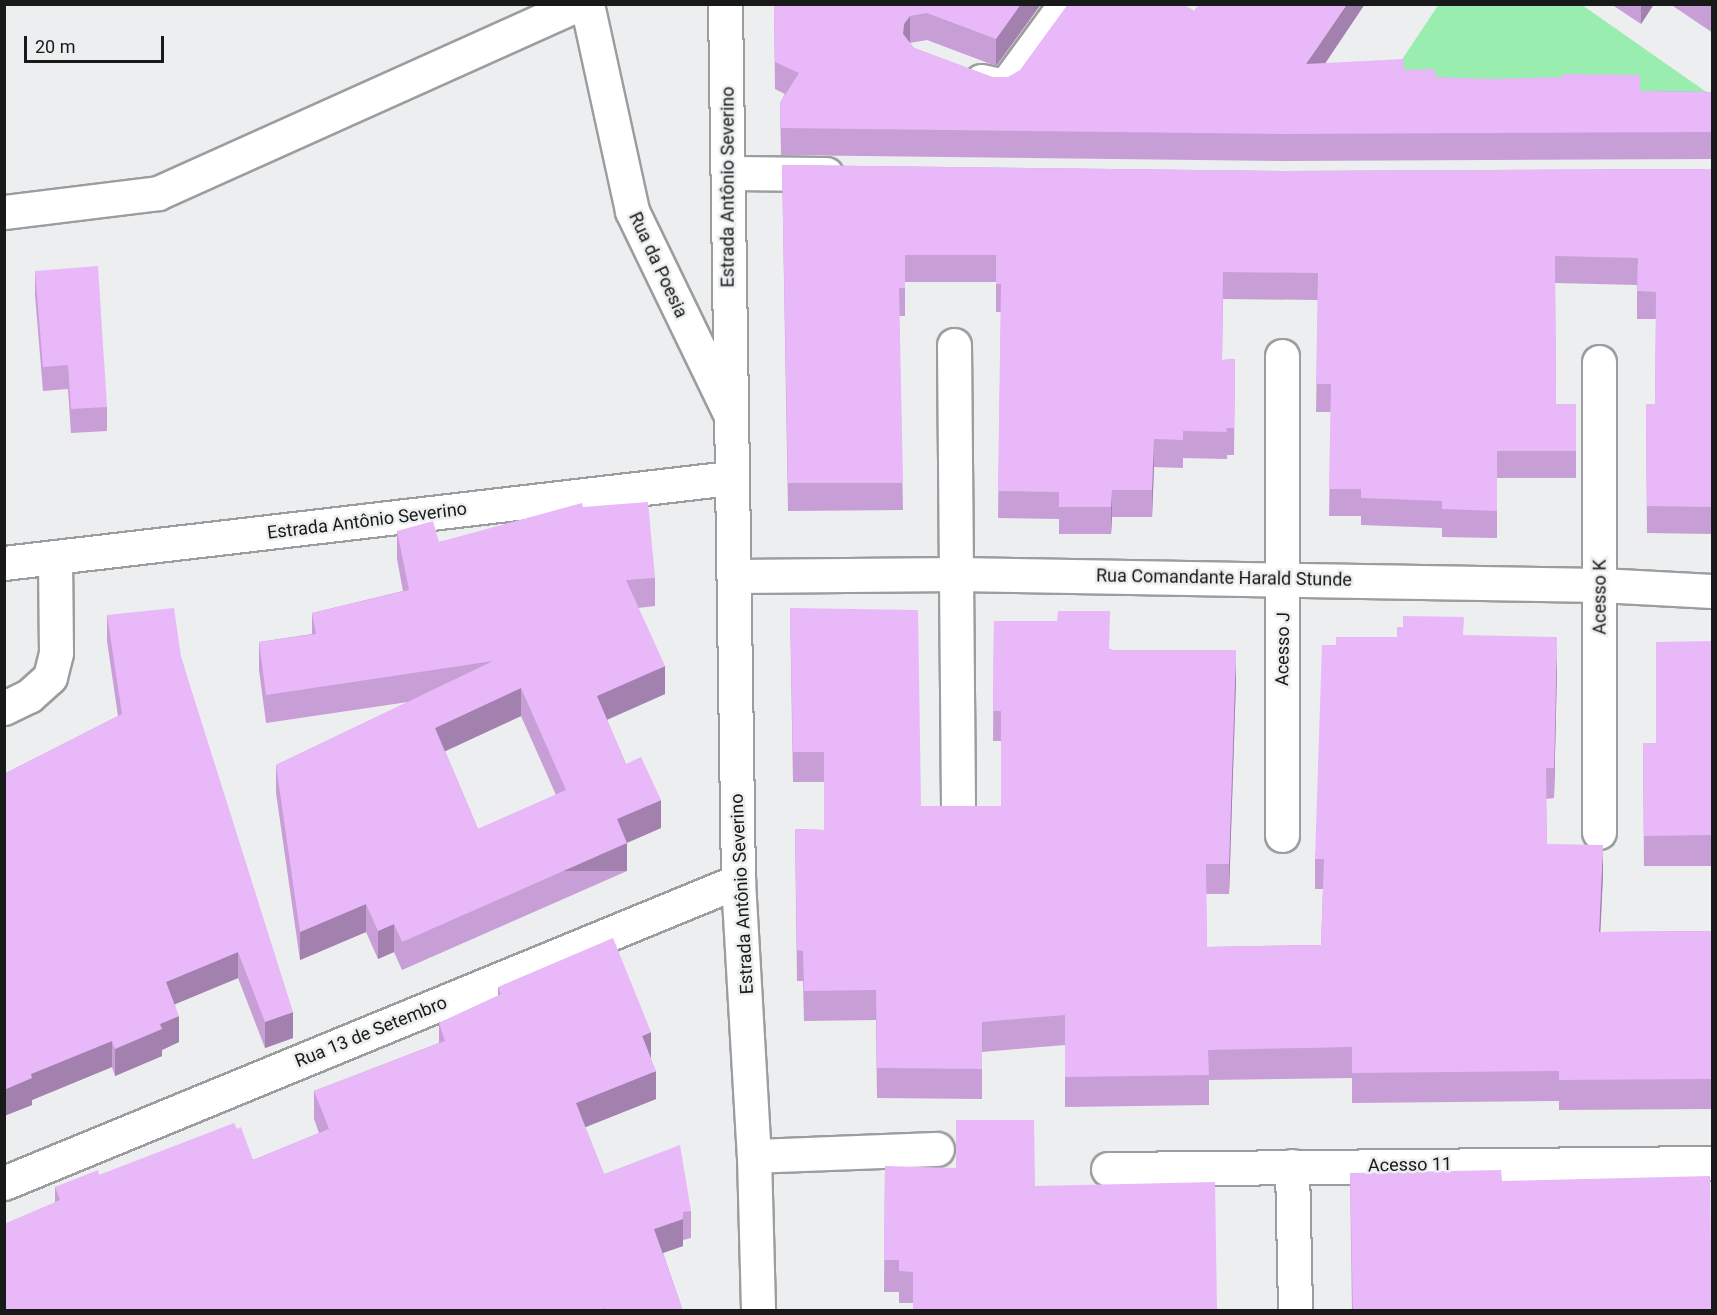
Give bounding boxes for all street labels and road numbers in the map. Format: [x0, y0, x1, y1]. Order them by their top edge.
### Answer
street label: Estrada Antônio Severino [717, 86, 739, 288]
street label: Rua da Poesia [624, 209, 692, 321]
street label: Estrada Antônio Severino [266, 498, 468, 544]
street label: Acesso K [1589, 559, 1611, 635]
street label: Rua Comandante Harald Stunde [1096, 565, 1352, 591]
street label: Acesso J [1272, 612, 1294, 686]
street label: Estrada Antônio Severino [726, 793, 758, 995]
street label: Rua 13 de Setembro [292, 992, 450, 1072]
street label: Acesso 11 [1368, 1153, 1452, 1177]

